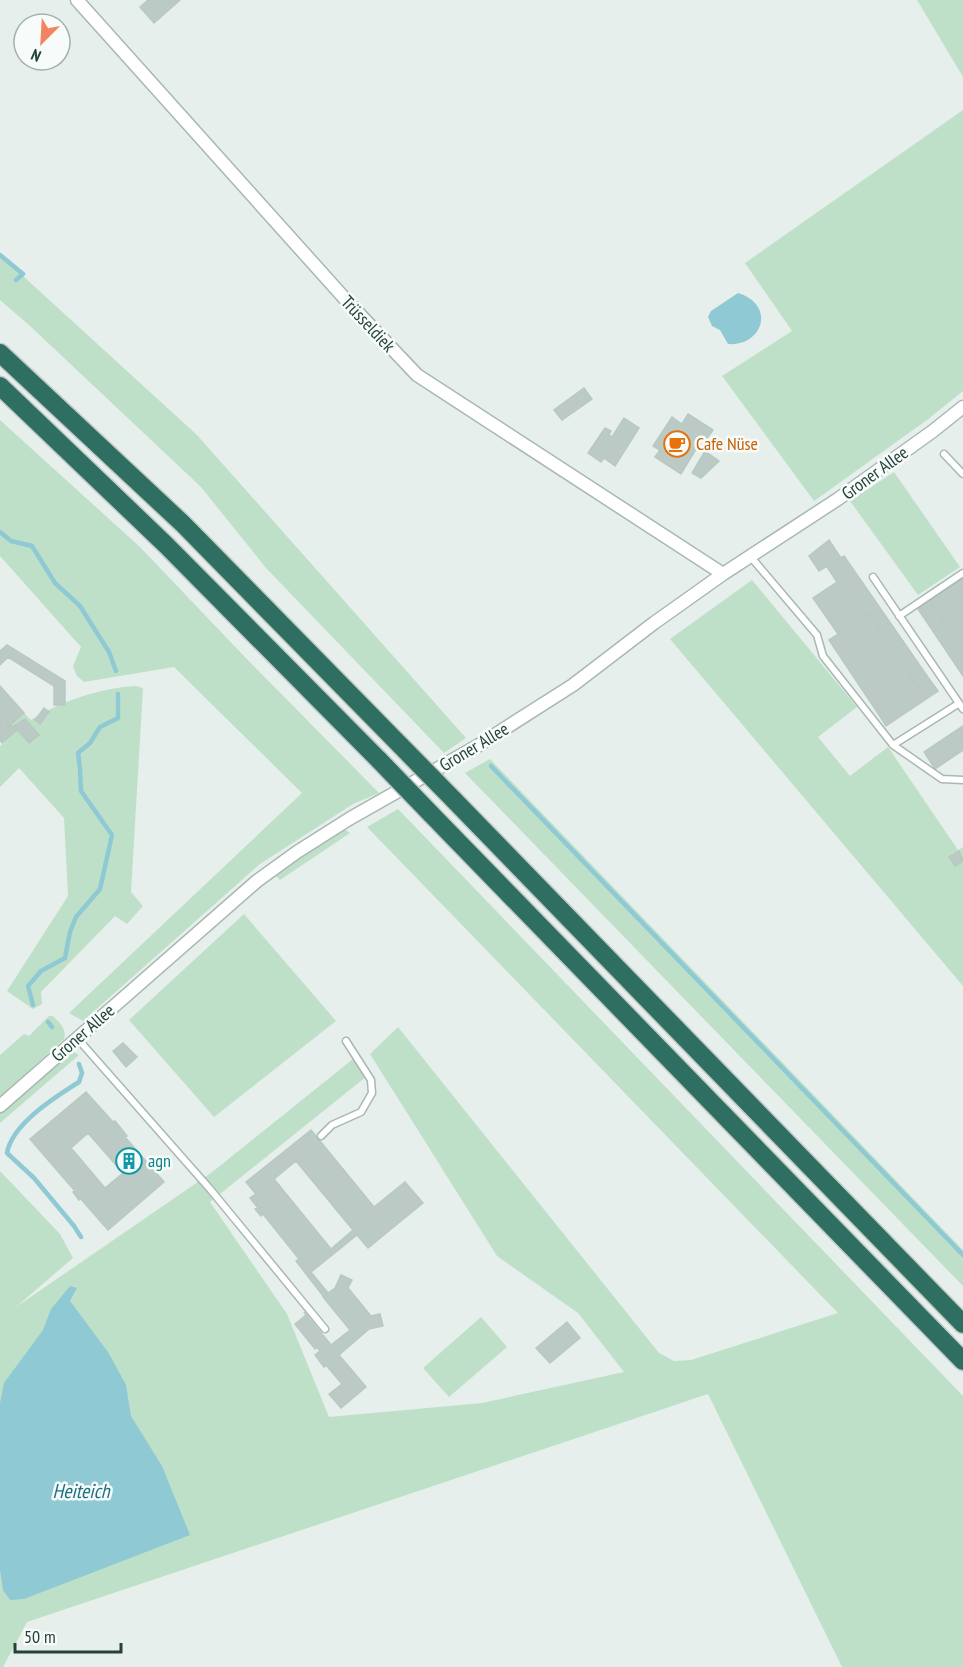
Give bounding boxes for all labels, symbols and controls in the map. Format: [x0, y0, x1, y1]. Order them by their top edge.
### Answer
north arrow [12, 12, 72, 72]
text: N [28, 45, 44, 67]
street label: Trüsseldiek [336, 291, 400, 357]
cafe icon: Cafe Nüse [662, 429, 692, 459]
place label: Cafe Nüse [696, 432, 758, 455]
street label: Groner Allee [837, 441, 913, 504]
street label: Groner Allee [435, 717, 513, 776]
street label: Groner Allee [46, 999, 119, 1066]
building icon: agn [114, 1146, 144, 1176]
place label: agn [148, 1149, 171, 1172]
water label: Heiteich [52, 1478, 111, 1504]
scale bar [15, 1616, 122, 1654]
text: 50 m [24, 1625, 56, 1648]

